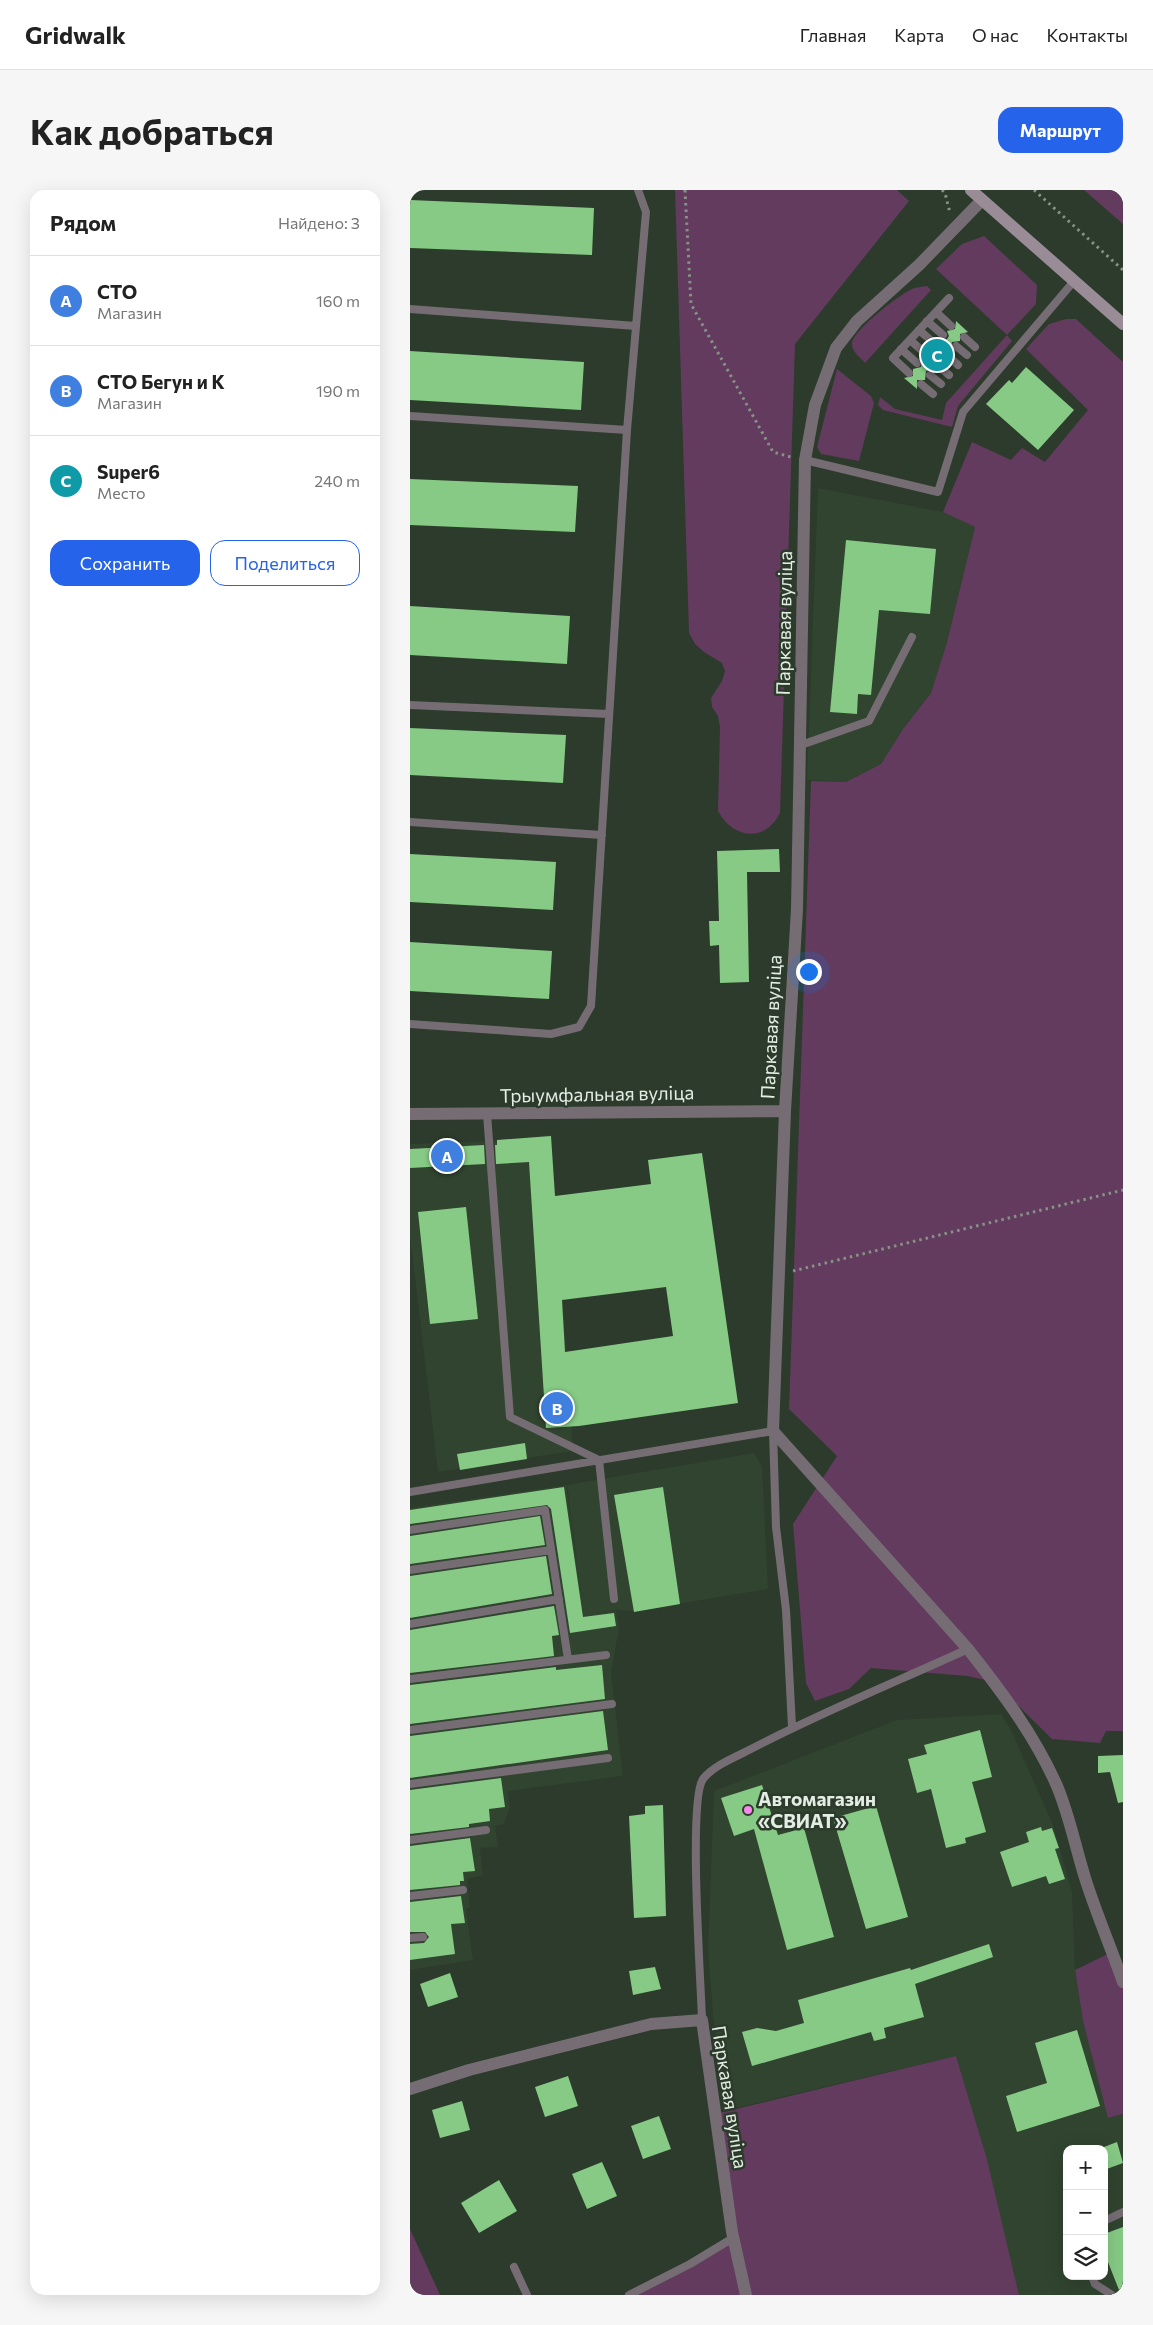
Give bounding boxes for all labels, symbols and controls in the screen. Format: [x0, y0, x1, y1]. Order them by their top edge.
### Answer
text: Gridwalk [25, 20, 126, 49]
text: Главная [800, 24, 866, 46]
text: Карта [894, 24, 944, 46]
text: О нас [972, 24, 1019, 46]
text: Контакты [1047, 24, 1128, 46]
button: Маршрут [998, 107, 1123, 153]
text: Как добраться [30, 109, 274, 152]
text: Рядом [50, 210, 116, 235]
text: Найдено: 3 [278, 213, 360, 232]
text: СТО [97, 280, 137, 303]
text: A [60, 291, 72, 310]
text: 160 m [316, 291, 360, 310]
text: Магазин [97, 303, 162, 322]
pin: C [921, 336, 953, 374]
text: СТО Бегун и К [97, 370, 225, 393]
text: B [61, 381, 71, 400]
text: 190 m [316, 381, 360, 400]
text: Магазин [97, 393, 162, 412]
text: Super6 [97, 460, 160, 483]
text: C [61, 471, 71, 490]
text: 240 m [314, 471, 360, 490]
text: Место [97, 483, 146, 502]
button: Сохранить [50, 540, 200, 586]
button: Поделиться [210, 540, 360, 586]
street label: Паркавая вуліца [771, 550, 796, 696]
street label: Паркавая вуліца [755, 954, 786, 1100]
your location [796, 959, 822, 985]
street label: Трыумфальная вуліца [500, 1080, 694, 1107]
pin: A [431, 1137, 463, 1175]
pin: B [541, 1389, 573, 1427]
place label: Автомагазин «СВИАТ» [758, 1787, 876, 1832]
marker: Автомагазин «СВИАТ» [742, 1804, 754, 1816]
street label: Паркавая вуліца [708, 2024, 753, 2170]
map controls [1063, 2145, 1108, 2280]
button: + [1063, 2145, 1108, 2190]
button: − [1063, 2190, 1108, 2235]
button: layers [1063, 2235, 1108, 2280]

